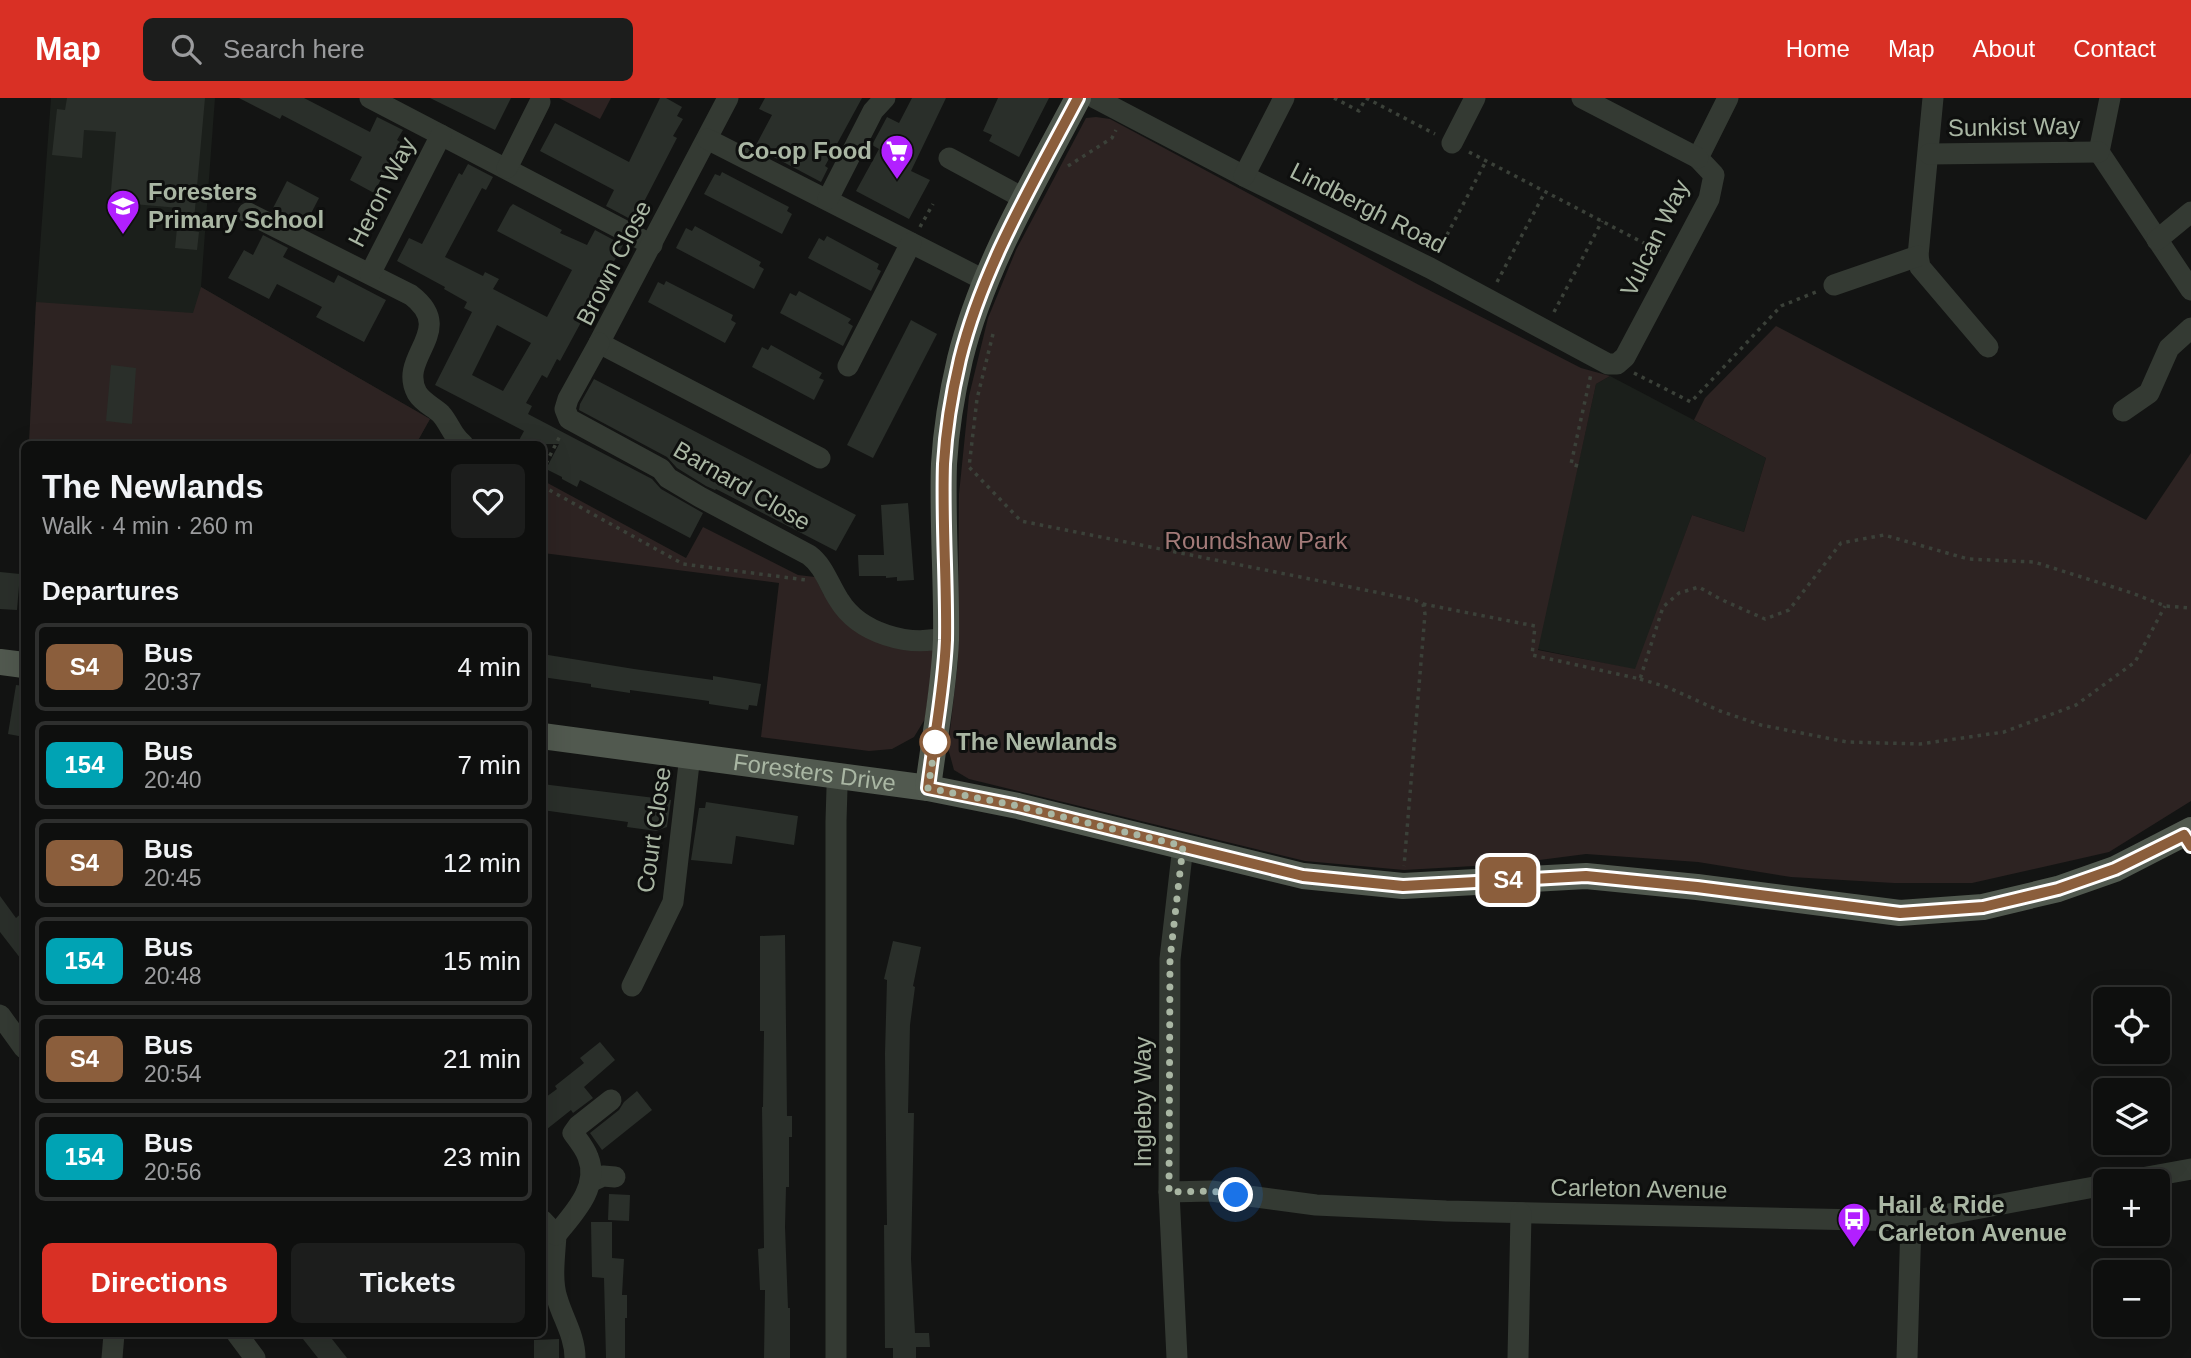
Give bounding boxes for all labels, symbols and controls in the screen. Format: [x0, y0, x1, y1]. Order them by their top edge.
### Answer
search box [143, 18, 633, 81]
text: Map [35, 30, 101, 67]
icon: search [167, 30, 205, 68]
text: Search here [223, 34, 365, 64]
text: Home [1786, 35, 1850, 62]
text: Map [1888, 35, 1935, 62]
text: About [1973, 35, 2035, 62]
text: Contact [2073, 35, 2156, 62]
street label: Sunkist Way [1948, 112, 2080, 141]
supermarket icon: Co-op Food [878, 132, 916, 181]
street label: Heron Way [342, 133, 421, 251]
place label: Co-op Food [737, 137, 872, 164]
street label: Lindbergh Road [1286, 157, 1450, 258]
street label: Vulcan Way [1615, 175, 1694, 300]
place label: Foresters Primary School [148, 178, 324, 233]
school or university icon: Foresters Primary School [104, 187, 142, 236]
street label: Brown Close [571, 196, 656, 330]
street label: Barnard Close [669, 436, 815, 536]
button: heart [451, 464, 525, 538]
text: The Newlands [42, 468, 264, 505]
text: Walk · 4 min · 260 m [42, 513, 253, 539]
park label: Roundshaw Park [1165, 527, 1348, 554]
text: Departures [42, 576, 179, 606]
text: Bus [144, 638, 193, 668]
text: 4 min [457, 652, 521, 682]
text: S4 [70, 653, 99, 680]
text: 20:37 [144, 669, 202, 695]
marker: The Newlands [920, 727, 950, 757]
place label: The Newlands [956, 728, 1117, 755]
text: Bus [144, 736, 193, 766]
street label: Foresters Drive [731, 748, 898, 797]
text: 7 min [457, 750, 521, 780]
text: 154 [64, 751, 105, 778]
street label: Court Close [631, 765, 676, 895]
text: 20:40 [144, 767, 202, 793]
text: Bus [144, 834, 193, 864]
text: 12 min [443, 848, 521, 878]
text: S4 [70, 849, 99, 876]
line badge: S4 [1476, 857, 1540, 903]
text: 20:45 [144, 865, 202, 891]
text: S4 [1493, 866, 1523, 893]
text: Bus [144, 932, 193, 962]
text: 15 min [443, 946, 521, 976]
text: 154 [64, 947, 105, 974]
text: 20:48 [144, 963, 202, 989]
map controls [2093, 987, 2170, 1337]
button: locate [2093, 987, 2170, 1064]
text: Bus [144, 1030, 193, 1060]
street label: Ingleby Way [1129, 1036, 1156, 1168]
text: 21 min [443, 1044, 521, 1074]
text: S4 [70, 1045, 99, 1072]
text: 20:54 [144, 1061, 202, 1087]
button: layers [2093, 1078, 2170, 1155]
text: Bus [144, 1128, 193, 1158]
text: 23 min [443, 1142, 521, 1172]
text: 154 [64, 1143, 105, 1170]
text: 20:56 [144, 1159, 202, 1185]
button: + [2093, 1169, 2170, 1246]
street label: Carleton Avenue [1550, 1173, 1728, 1204]
your location [1218, 1177, 1253, 1212]
place label: Hail & Ride Carleton Avenue [1878, 1191, 2067, 1246]
bus stop icon: Hail & Ride Carleton Avenue [1835, 1200, 1873, 1249]
button: Directions [42, 1243, 277, 1323]
button: Tickets [291, 1243, 525, 1323]
button: − [2093, 1260, 2170, 1337]

